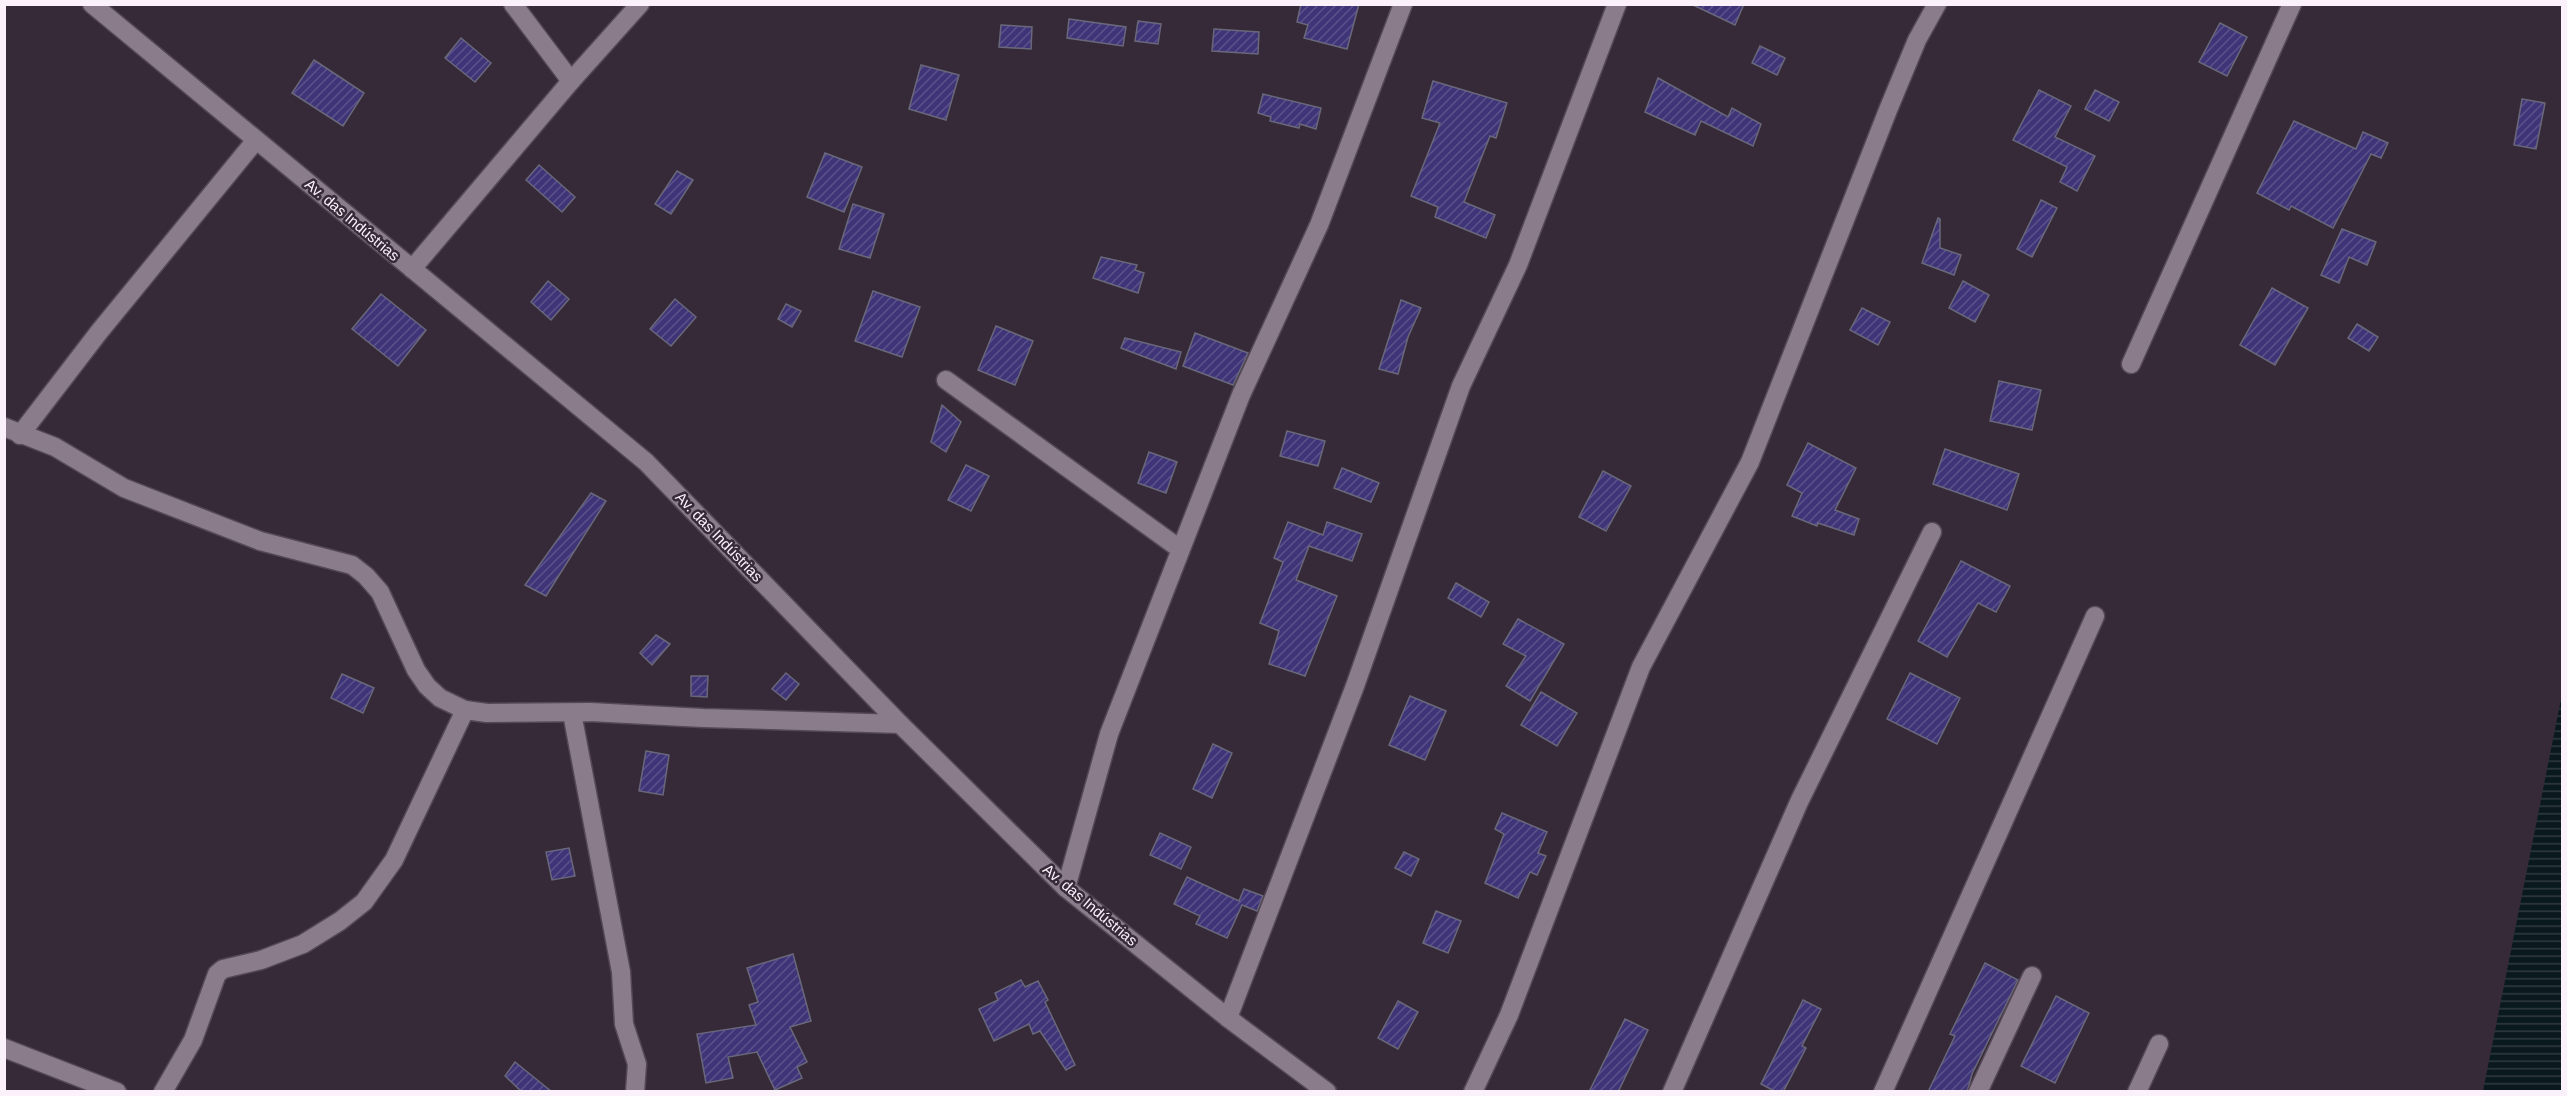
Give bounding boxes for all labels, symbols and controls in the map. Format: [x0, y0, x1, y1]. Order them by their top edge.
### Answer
street label: Av. das Indústrias [302, 175, 403, 264]
street label: Av. das Indústrias [672, 488, 766, 585]
street label: Av. das Indústrias [1040, 860, 1141, 949]

